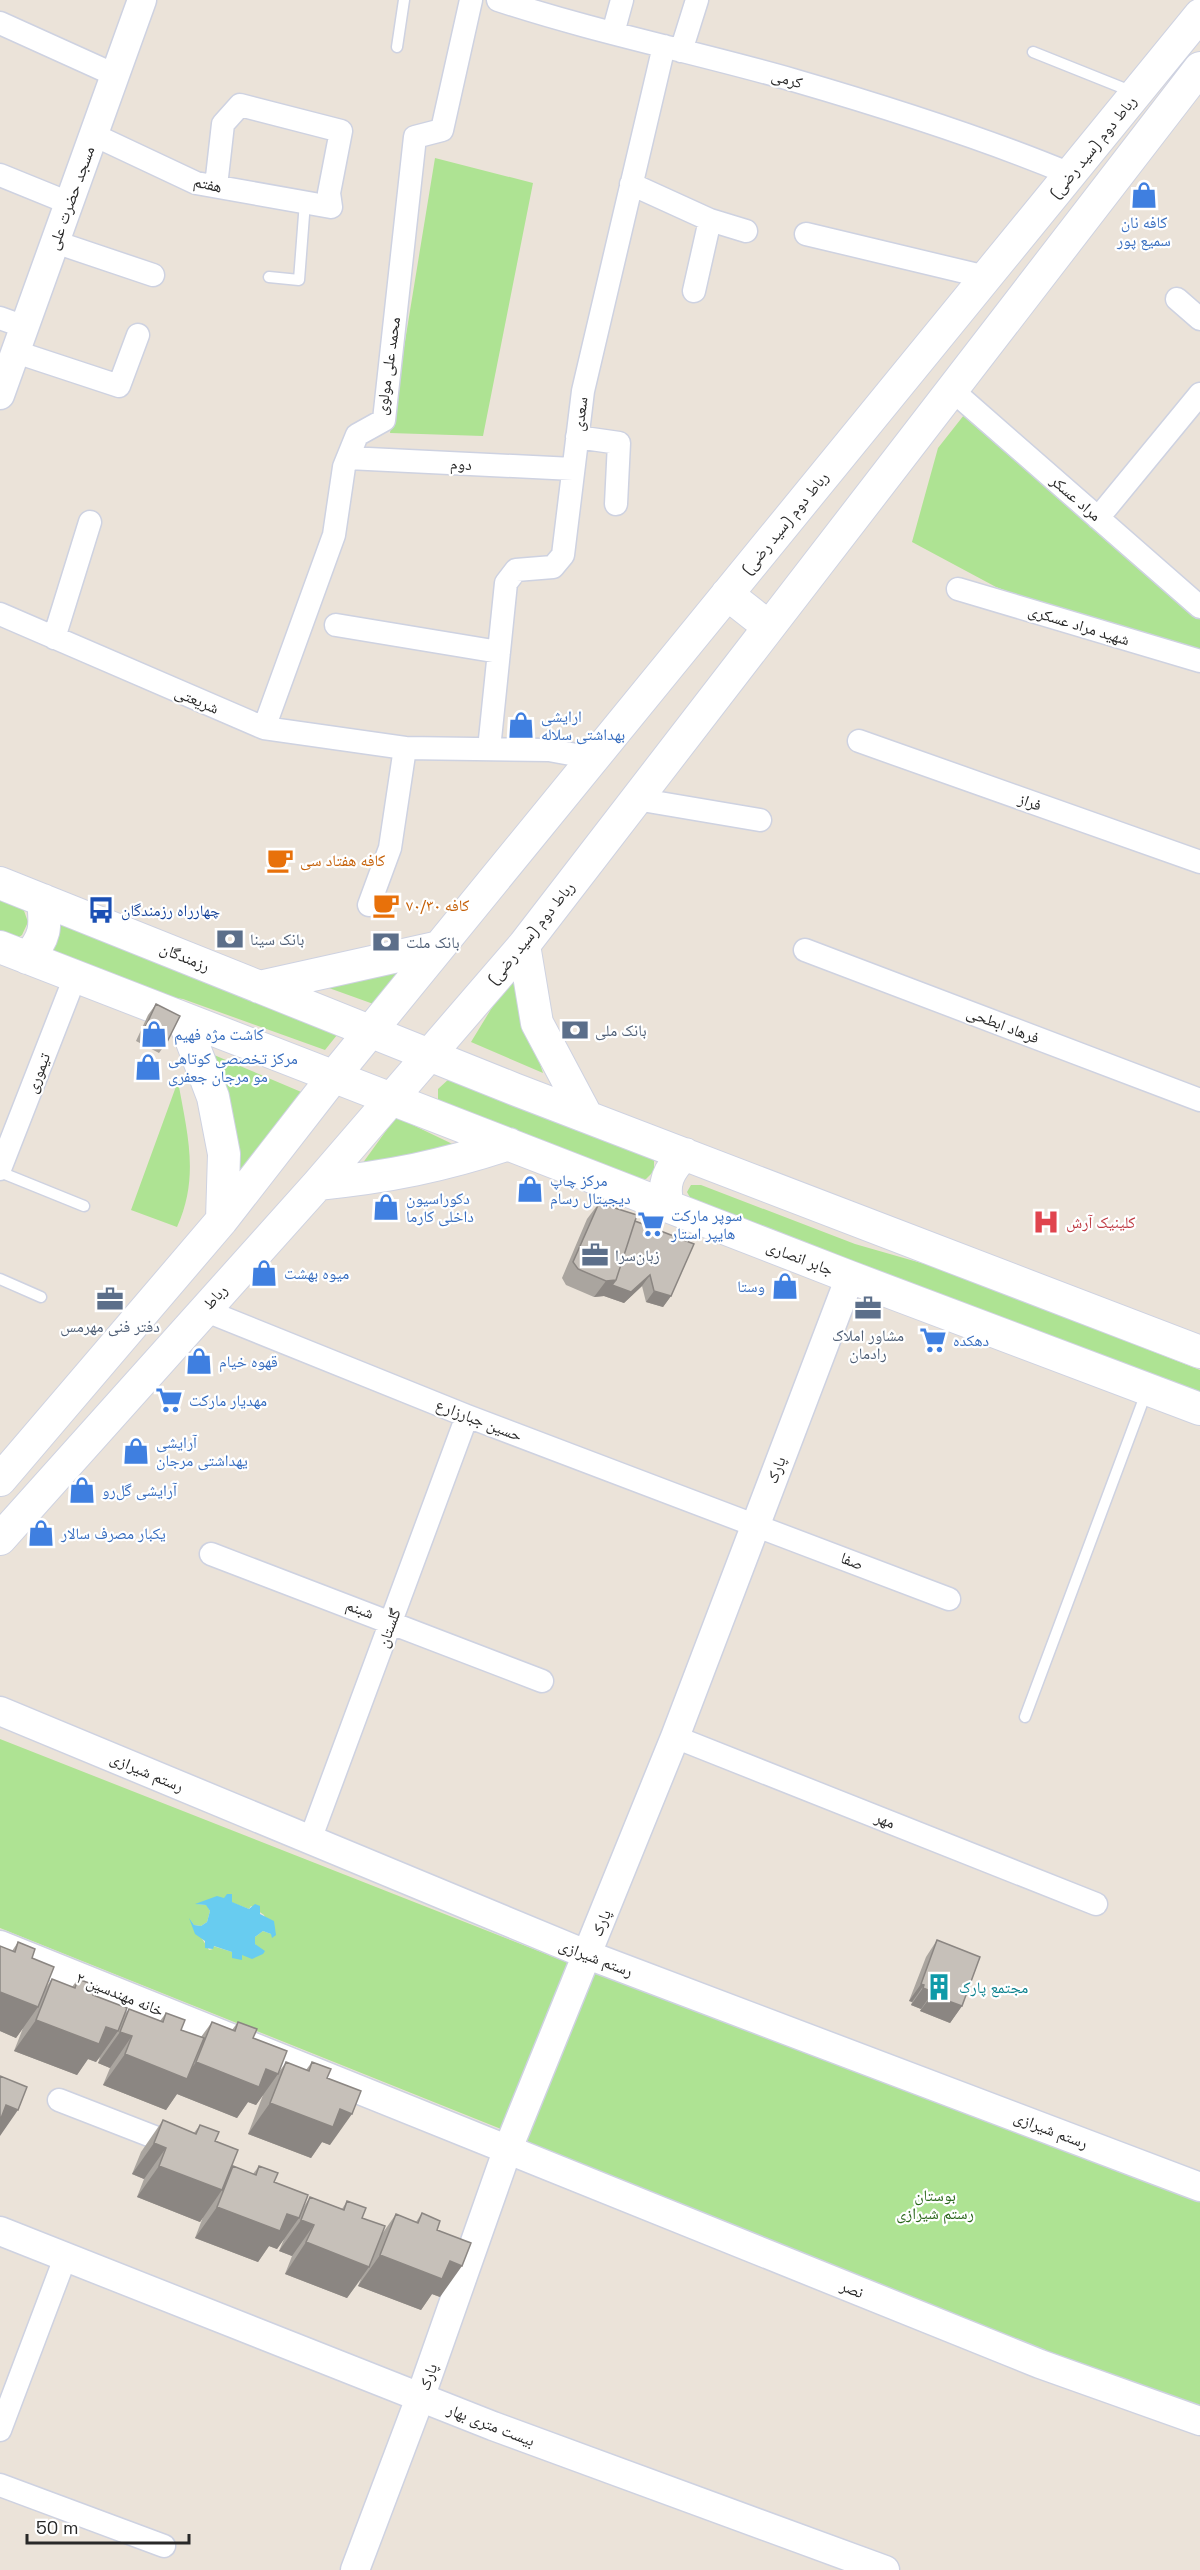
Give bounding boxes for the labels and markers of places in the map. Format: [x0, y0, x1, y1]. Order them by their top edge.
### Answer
shop icon: کافه نان سمیع پور [1129, 180, 1159, 210]
place label: کافه نان سمیع پور [1116, 212, 1171, 251]
place label: ارایشی بهداشتی سلاله [541, 706, 625, 745]
shop icon: ارایشی بهداشتی سلاله [506, 710, 536, 740]
cafe icon: کافه هفتاد سی [265, 845, 295, 875]
place label: کافه هفتاد سی [300, 850, 385, 871]
cafe icon: کافه ۷۰/۳۰ [371, 890, 401, 920]
bus stop icon: چهارراه رزمندگان [86, 895, 116, 925]
place label: کافه ۷۰/۳۰ [406, 895, 470, 916]
place label: چهارراه رزمندگان [121, 900, 220, 921]
bank icon: بانک سینا [215, 924, 245, 954]
bank icon: بانک ملت [371, 927, 401, 957]
place label: بانک سینا [250, 929, 304, 950]
place label: بانک ملت [406, 932, 460, 953]
bank icon: بانک ملی [560, 1015, 590, 1045]
shop icon: کاشت مژه فهیم [139, 1019, 169, 1049]
place label: بانک ملی [595, 1020, 647, 1041]
place label: کاشت مژه فهیم [174, 1024, 264, 1045]
place label: مرکز تخصصی کوتاهی مو مرجان جعفری [168, 1048, 298, 1087]
shop icon: مرکز تخصصی کوتاهی مو مرجان جعفری [133, 1052, 163, 1082]
place label: مرکز چاپ دیجیتال رسام [550, 1170, 631, 1209]
shop icon: مرکز چاپ دیجیتال رسام [515, 1174, 545, 1204]
place label: دکوراسیون داخلی کارما [406, 1188, 474, 1227]
shop icon: دکوراسیون داخلی کارما [371, 1192, 401, 1222]
place label: سوپر مارکت هایپر استار [670, 1205, 742, 1244]
hospital icon: کلینیک آرش [1031, 1207, 1061, 1237]
supermarket icon: سوپر مارکت هایپر استار [636, 1209, 666, 1239]
place label: کلینیک آرش [1066, 1212, 1136, 1233]
office icon: زبان‌سرا [580, 1240, 610, 1270]
place label: زبان‌سرا [615, 1245, 660, 1266]
shop icon: میوه بهشت [249, 1258, 279, 1288]
place label: میوه بهشت [284, 1263, 349, 1284]
shop icon: وستا [770, 1271, 800, 1301]
place label: وستا [737, 1276, 765, 1297]
office icon: دفتر فنی مهرمس [95, 1284, 125, 1314]
office icon: مشاور املاک رادمان [853, 1293, 883, 1323]
place label: دفتر فنی مهرمس [60, 1316, 160, 1337]
place label: مشاور املاک رادمان [832, 1325, 904, 1364]
supermarket icon: دهکده [918, 1325, 948, 1355]
place label: دهکده [953, 1330, 989, 1351]
shop icon: قهوه خیام [184, 1346, 214, 1376]
place label: قهوه خیام [219, 1351, 278, 1372]
supermarket icon: مهدیار مارکت [154, 1385, 184, 1415]
place label: مهدیار مارکت [189, 1390, 267, 1411]
place label: آرایشی یهداشتی مرجان [156, 1432, 248, 1471]
shop icon: آرایشی یهداشتی مرجان [121, 1436, 151, 1466]
shop icon: آرایشی گل‌رو [67, 1475, 97, 1505]
place label: آرایشی گل‌رو [102, 1480, 178, 1501]
shop icon: یکبار مصرف سالار [26, 1518, 56, 1548]
place label: یکبار مصرف سالار [60, 1523, 166, 1544]
building icon: مجتمع پارک [924, 1972, 954, 2002]
place label: مجتمع پارک [959, 1977, 1028, 1998]

